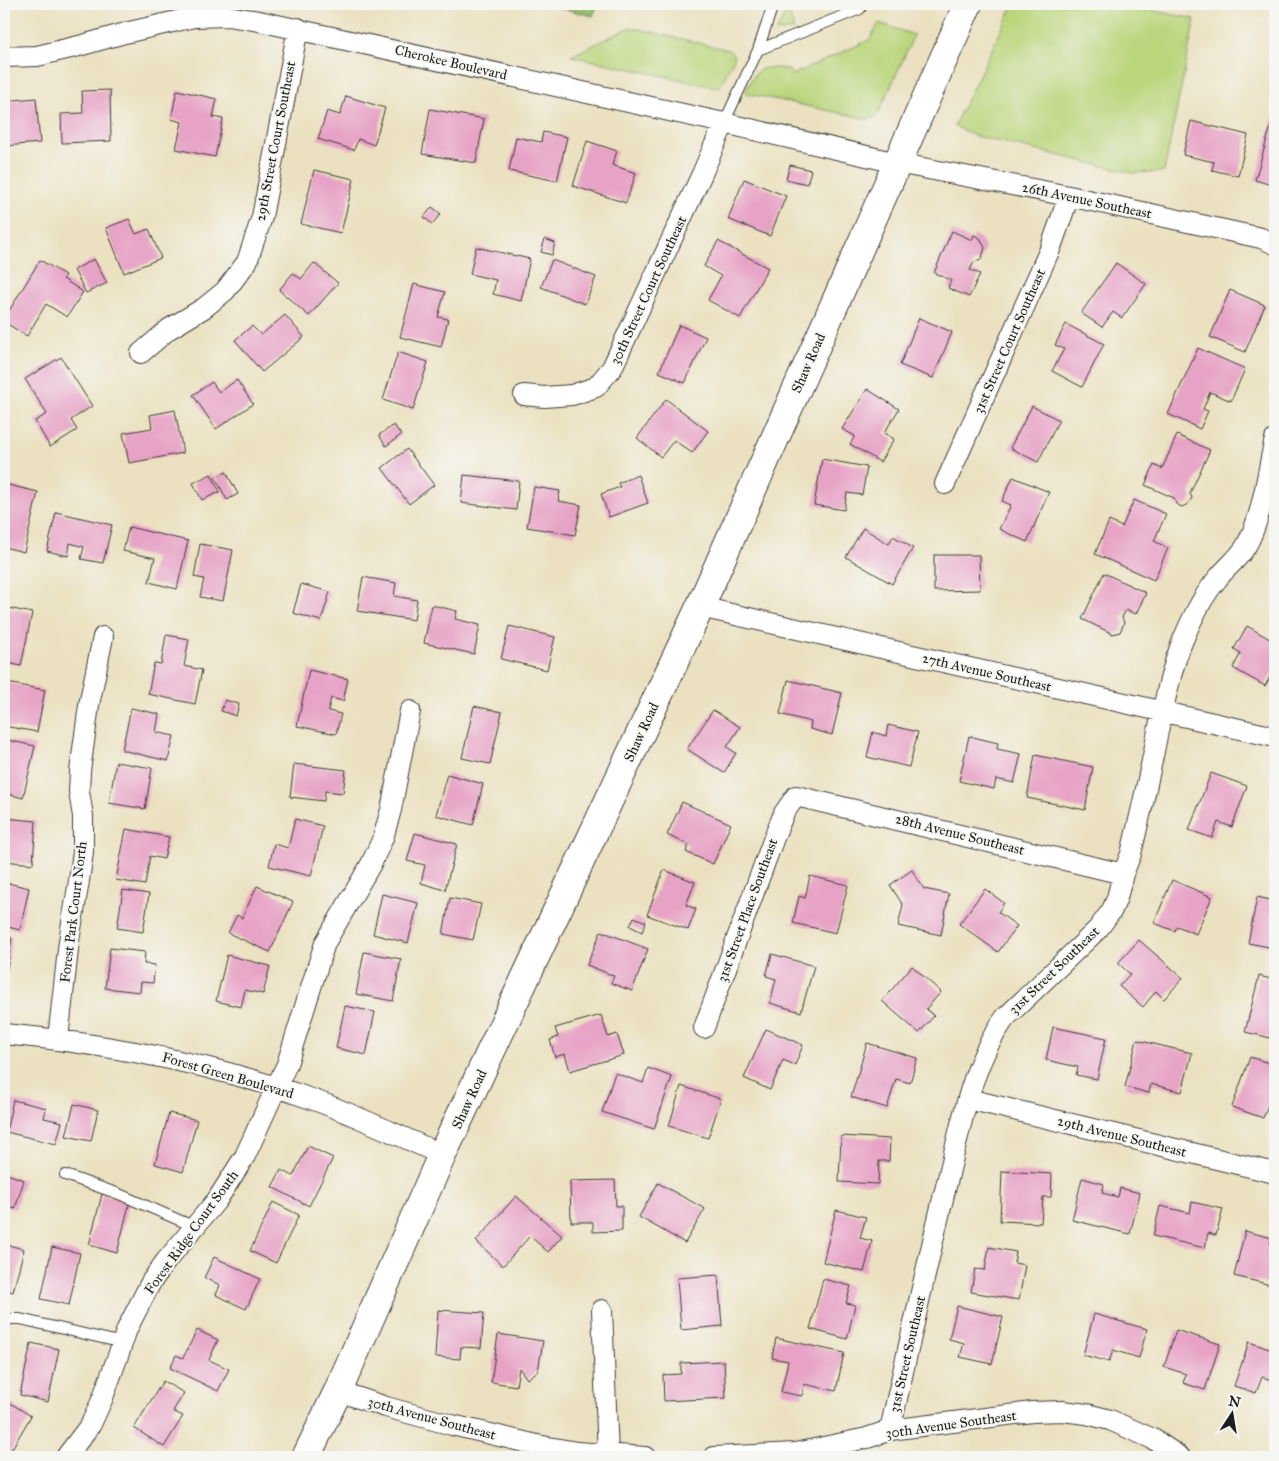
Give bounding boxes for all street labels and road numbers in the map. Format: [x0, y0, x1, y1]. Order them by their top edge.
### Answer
street label: Cherokee Boulevard [393, 41, 509, 84]
street label: 29th Street Court Southeast [252, 60, 299, 222]
street label: 26th Avenue Southeast [1021, 178, 1153, 223]
street label: 30th Street Court Southeast [607, 213, 690, 367]
street label: 31st Street Court Southeast [970, 266, 1049, 416]
street label: Shaw Road [788, 331, 829, 396]
street label: 27th Avenue Southeast [921, 649, 1053, 696]
street label: Shaw Road [620, 700, 663, 765]
street label: 28th Avenue Southeast [894, 810, 1026, 859]
street label: 31st Street Place Southeast [714, 836, 781, 984]
street label: Forest Park Court North [56, 840, 91, 984]
street label: 31st Street Southeast [1006, 923, 1103, 1018]
street label: Forest Green Boulevard [160, 1049, 296, 1102]
street label: Shaw Road [448, 1067, 491, 1132]
street label: 29th Avenue Southeast [1056, 1112, 1188, 1161]
street label: Forest Ridge Court South [141, 1167, 242, 1298]
street label: 31st Street Southeast [886, 1294, 929, 1414]
street label: 30th Avenue Southeast [366, 1393, 498, 1444]
street label: 30th Avenue Southeast [885, 1407, 1018, 1442]

